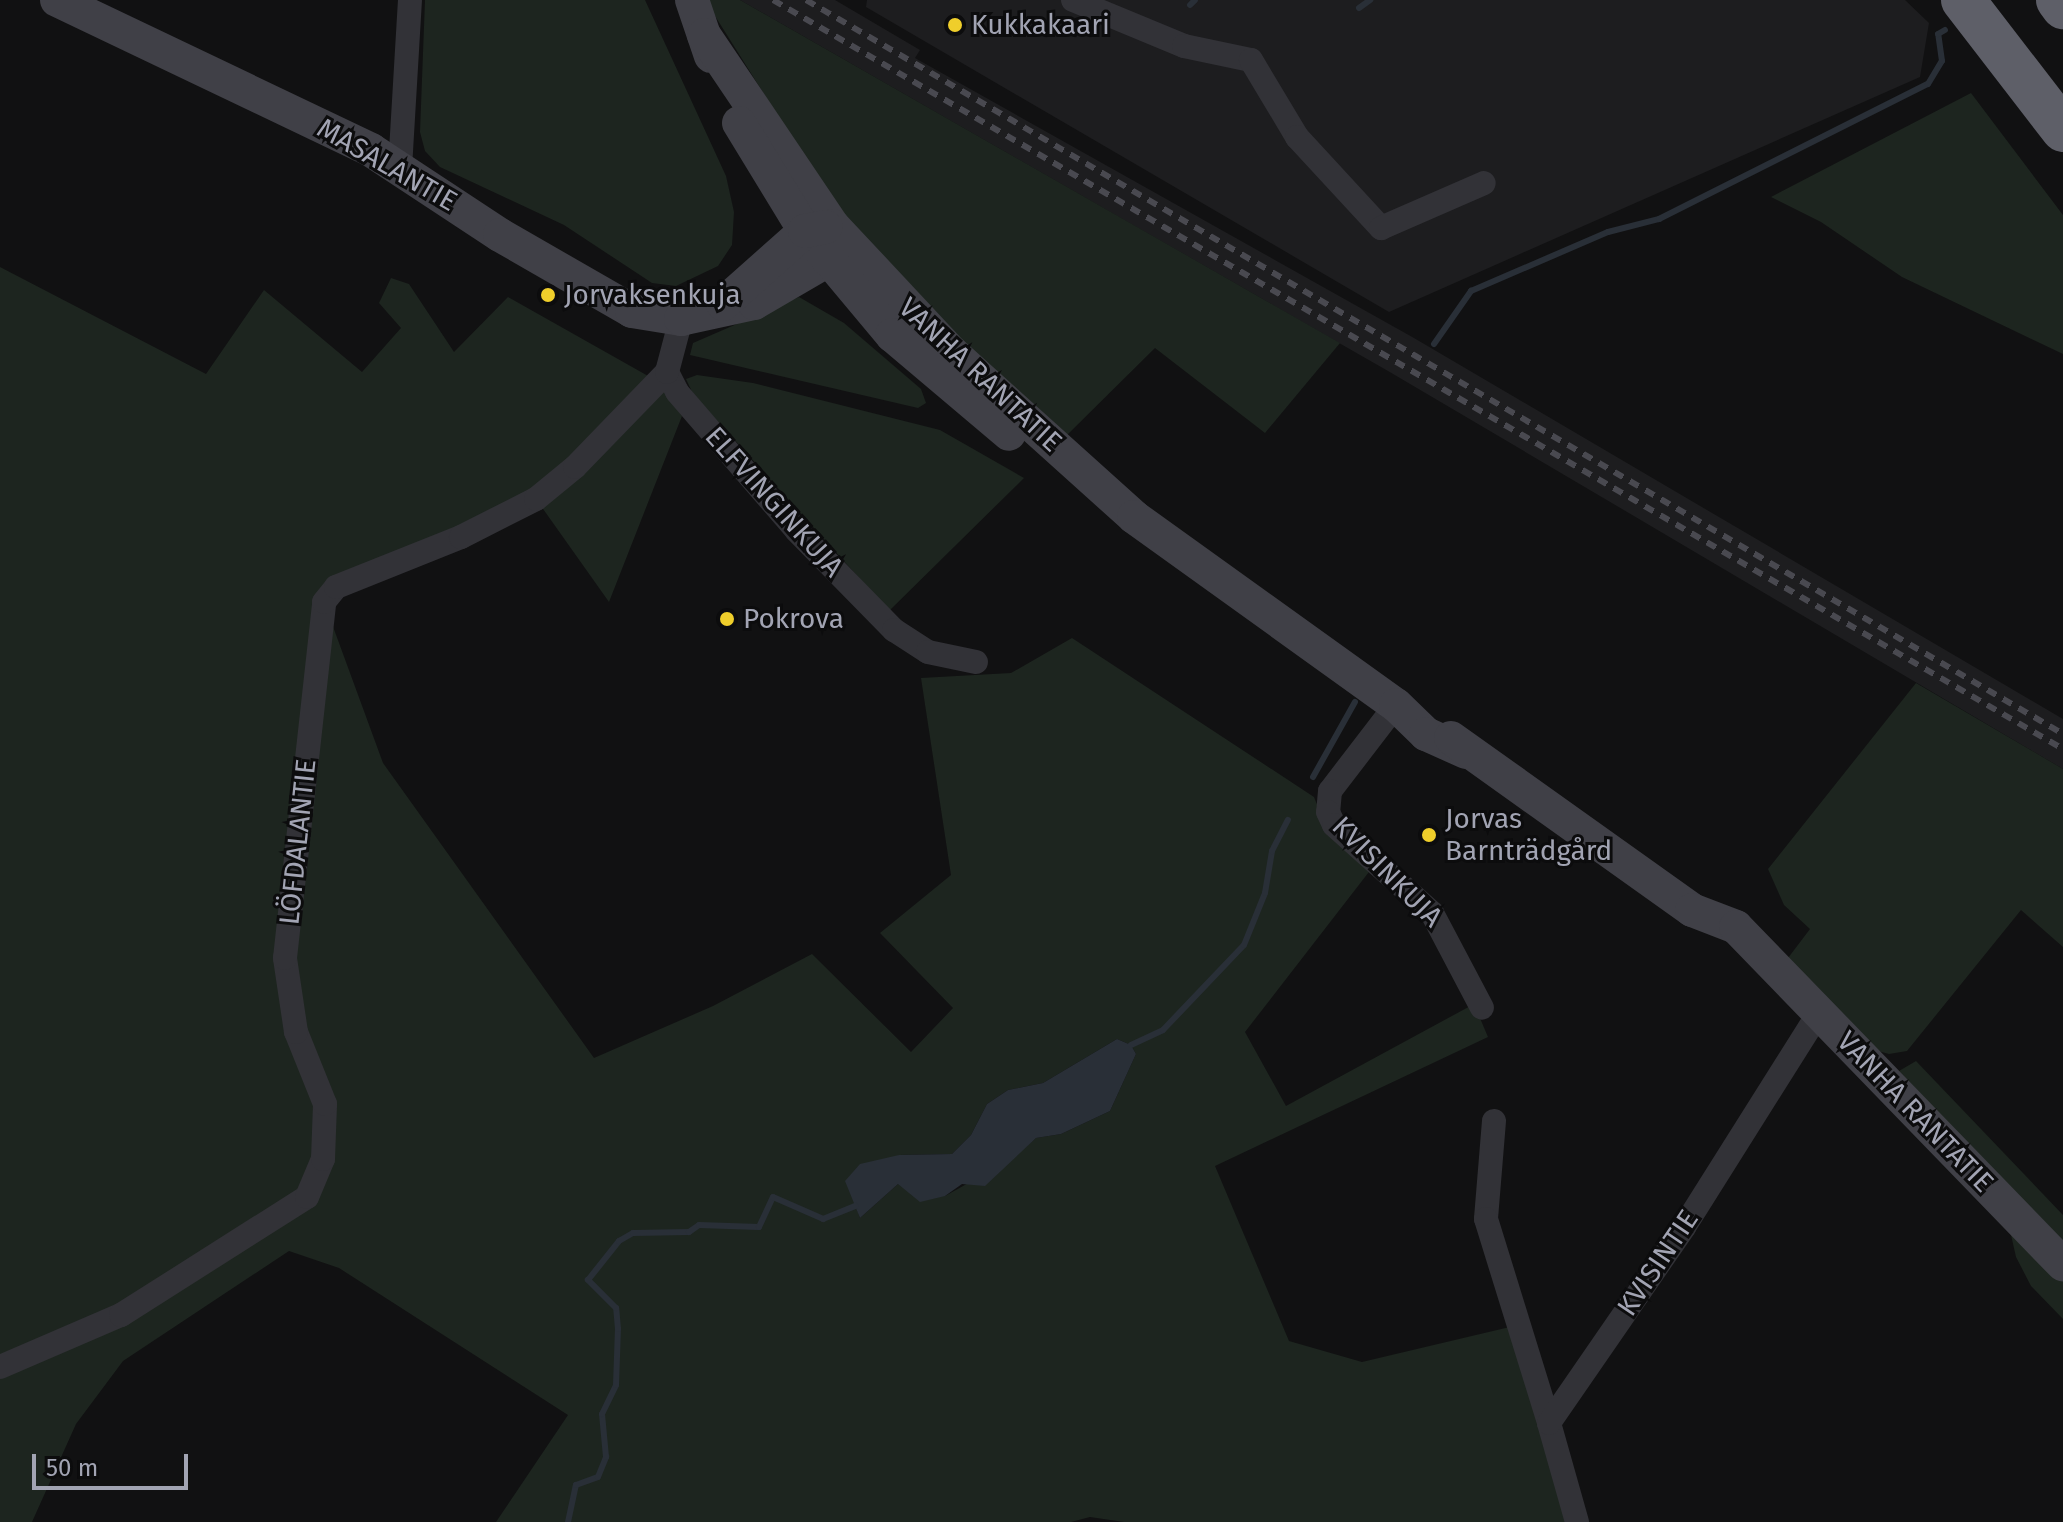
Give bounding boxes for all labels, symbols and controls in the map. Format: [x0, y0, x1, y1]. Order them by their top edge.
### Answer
place label: Kukkakaari [971, 8, 1110, 42]
marker: Kukkakaari [946, 16, 964, 34]
street label: MASALANTIE [311, 111, 463, 219]
place label: Jorvaksenkuja [564, 278, 741, 312]
marker: Jorvaksenkuja [539, 286, 557, 304]
street label: VANHA RANTATIE [892, 291, 1068, 459]
street label: ELFVINGINKUJA [698, 420, 850, 584]
place label: Pokrova [743, 602, 844, 636]
marker: Pokrova [718, 610, 736, 628]
street label: LÖFDALANTIE [273, 757, 323, 927]
place label: Jorvas Barnträdgård [1445, 802, 1612, 868]
street label: KVISINKUJA [1325, 810, 1449, 934]
marker: Jorvas Barnträdgård [1420, 826, 1438, 844]
street label: VANHA RANTATIE [1830, 1025, 2000, 1199]
street label: KVISINTIE [1610, 1204, 1706, 1322]
scale bar [36, 1438, 192, 1488]
text: 50 m [46, 1454, 98, 1482]

